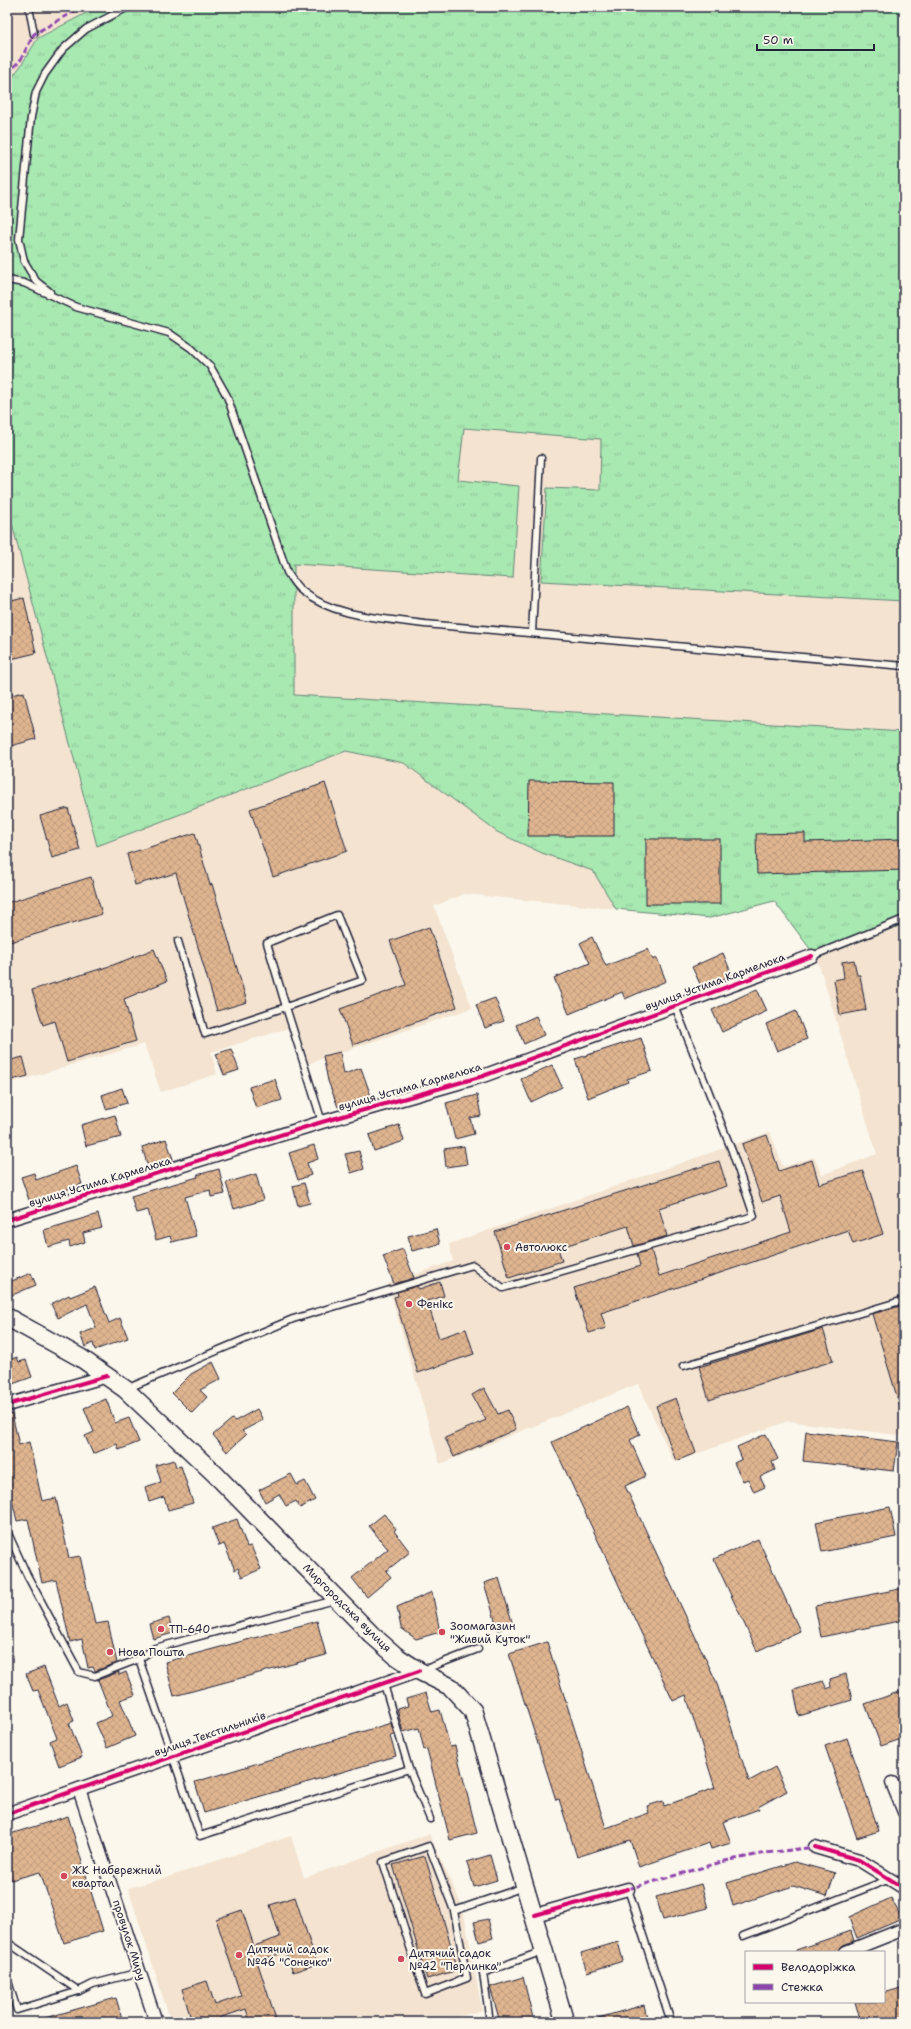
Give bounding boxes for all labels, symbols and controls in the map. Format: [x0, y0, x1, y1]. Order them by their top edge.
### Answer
scale bar [757, 26, 874, 52]
text: 50 m [763, 32, 793, 48]
street label: вулиця Устима Кармелюка [643, 950, 787, 1014]
street label: вулиця Устима Кармелюка [337, 1059, 483, 1115]
street label: вулиця Устима Кармелюка [27, 1153, 173, 1211]
place label: Автолюкс [515, 1240, 568, 1255]
marker: Автолюкс [502, 1242, 512, 1252]
place label: Фенікс [417, 1297, 454, 1312]
marker: Фенікс [404, 1299, 414, 1309]
street label: Миргородська вулиця [299, 1560, 395, 1656]
place label: Зоомагазин "Живий Куток" [450, 1619, 531, 1647]
place label: ТП-640 [169, 1622, 210, 1637]
marker: ТП-640 [156, 1624, 166, 1634]
marker: Зоомагазин "Живий Куток" [437, 1627, 447, 1637]
place label: Нова Пошта [118, 1645, 184, 1660]
marker: Нова Пошта [105, 1647, 115, 1657]
street label: вулиця Текстильників [152, 1708, 268, 1760]
place label: ЖК Набережний квартал [72, 1863, 162, 1891]
marker: ЖК Набережний квартал [59, 1871, 69, 1881]
street label: провулок Миру [109, 1898, 149, 1982]
place label: Дитячий садок №46 "Сонечко" [247, 1942, 332, 1970]
place label: Дитячий садок №42 "Перлинка" [409, 1946, 502, 1974]
marker: Дитячий садок №46 "Сонечко" [234, 1950, 244, 1960]
legend [745, 1951, 885, 2003]
marker: Дитячий садок №42 "Перлинка" [396, 1954, 406, 1964]
text: Велодоріжка [781, 1959, 856, 1975]
text: Стежка [781, 1979, 823, 1995]

